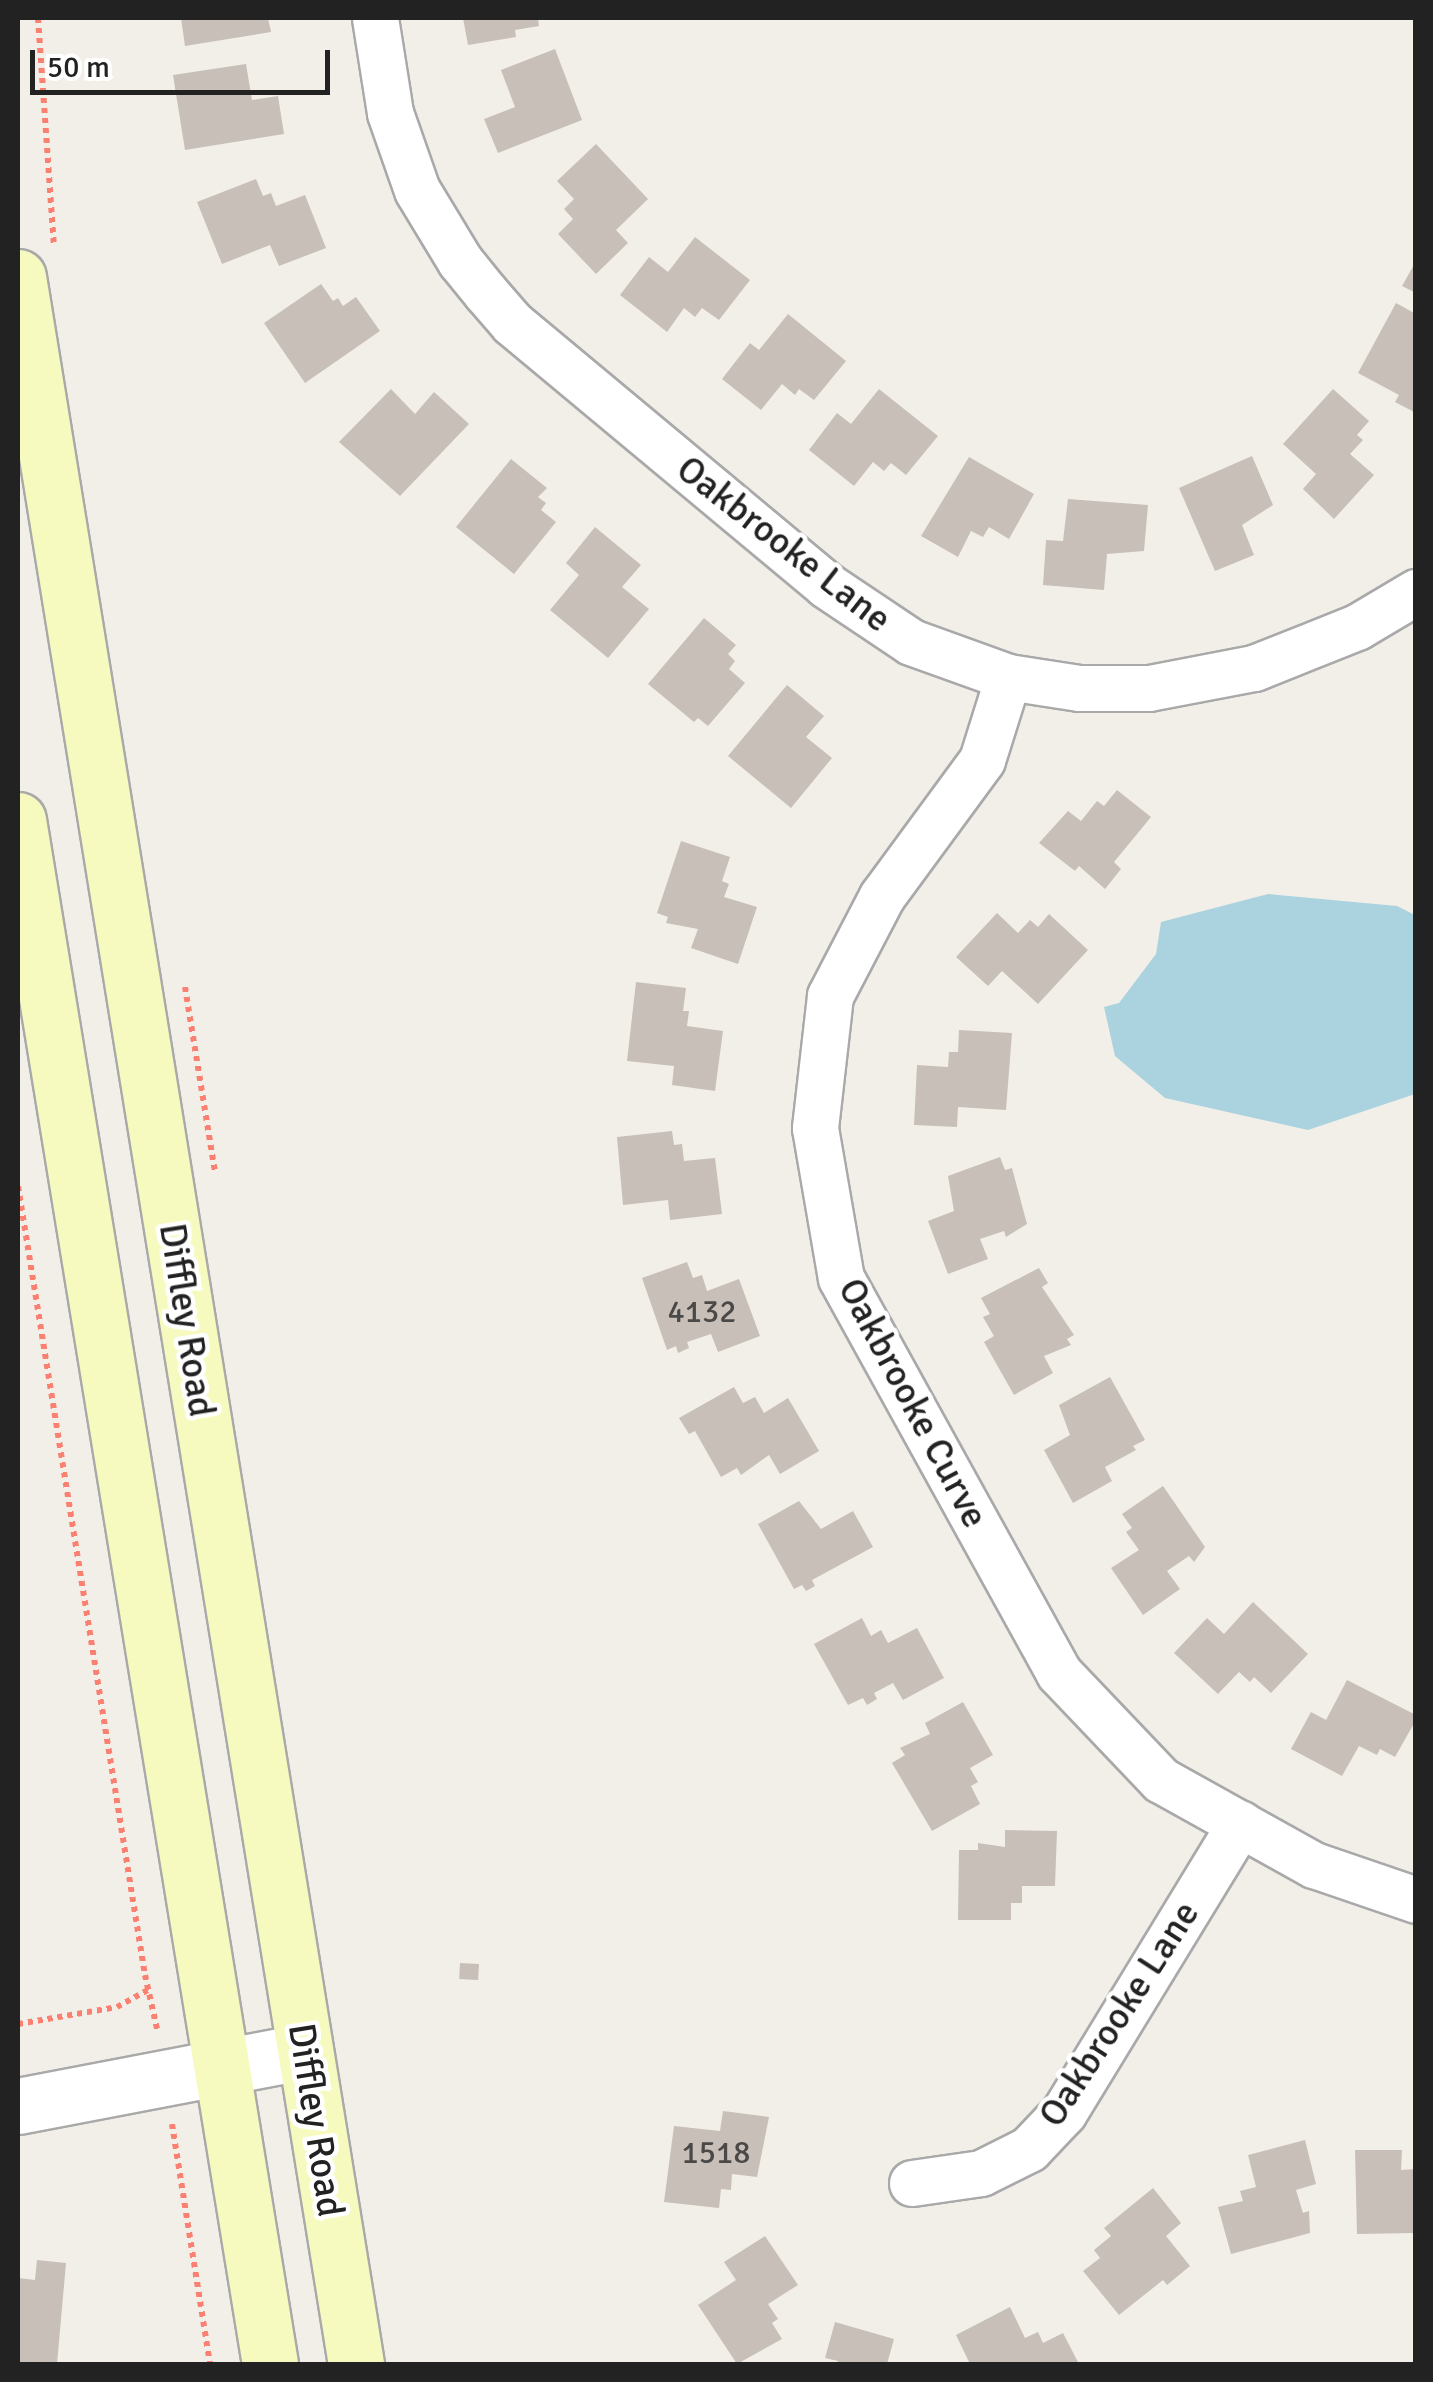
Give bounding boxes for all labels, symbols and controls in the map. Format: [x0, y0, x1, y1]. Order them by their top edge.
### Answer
scale bar [35, 30, 335, 92]
text: 50 m [47, 49, 110, 86]
street label: Oakbrooke Lane [668, 446, 900, 642]
street label: Diffley Road [149, 1220, 225, 1420]
street label: Oakbrooke Curve [828, 1271, 998, 1535]
house number: 4132 [667, 1293, 737, 1331]
street label: Oakbrooke Lane [1029, 1893, 1209, 2135]
street label: Diffley Road [278, 2020, 354, 2220]
house number: 1518 [681, 2134, 751, 2172]

